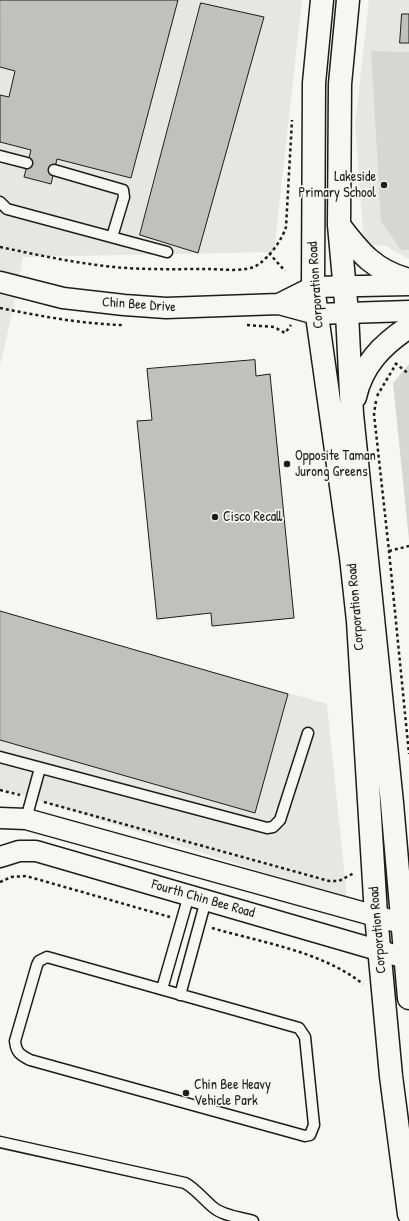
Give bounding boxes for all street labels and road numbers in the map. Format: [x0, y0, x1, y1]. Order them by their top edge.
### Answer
street label: Corporation Road [305, 241, 327, 329]
street label: Chin Bee Drive [101, 294, 177, 316]
street label: Corporation Road [344, 563, 368, 651]
street label: Fourth Chin Bee Road [150, 876, 256, 922]
street label: Corporation Road [366, 886, 390, 974]

